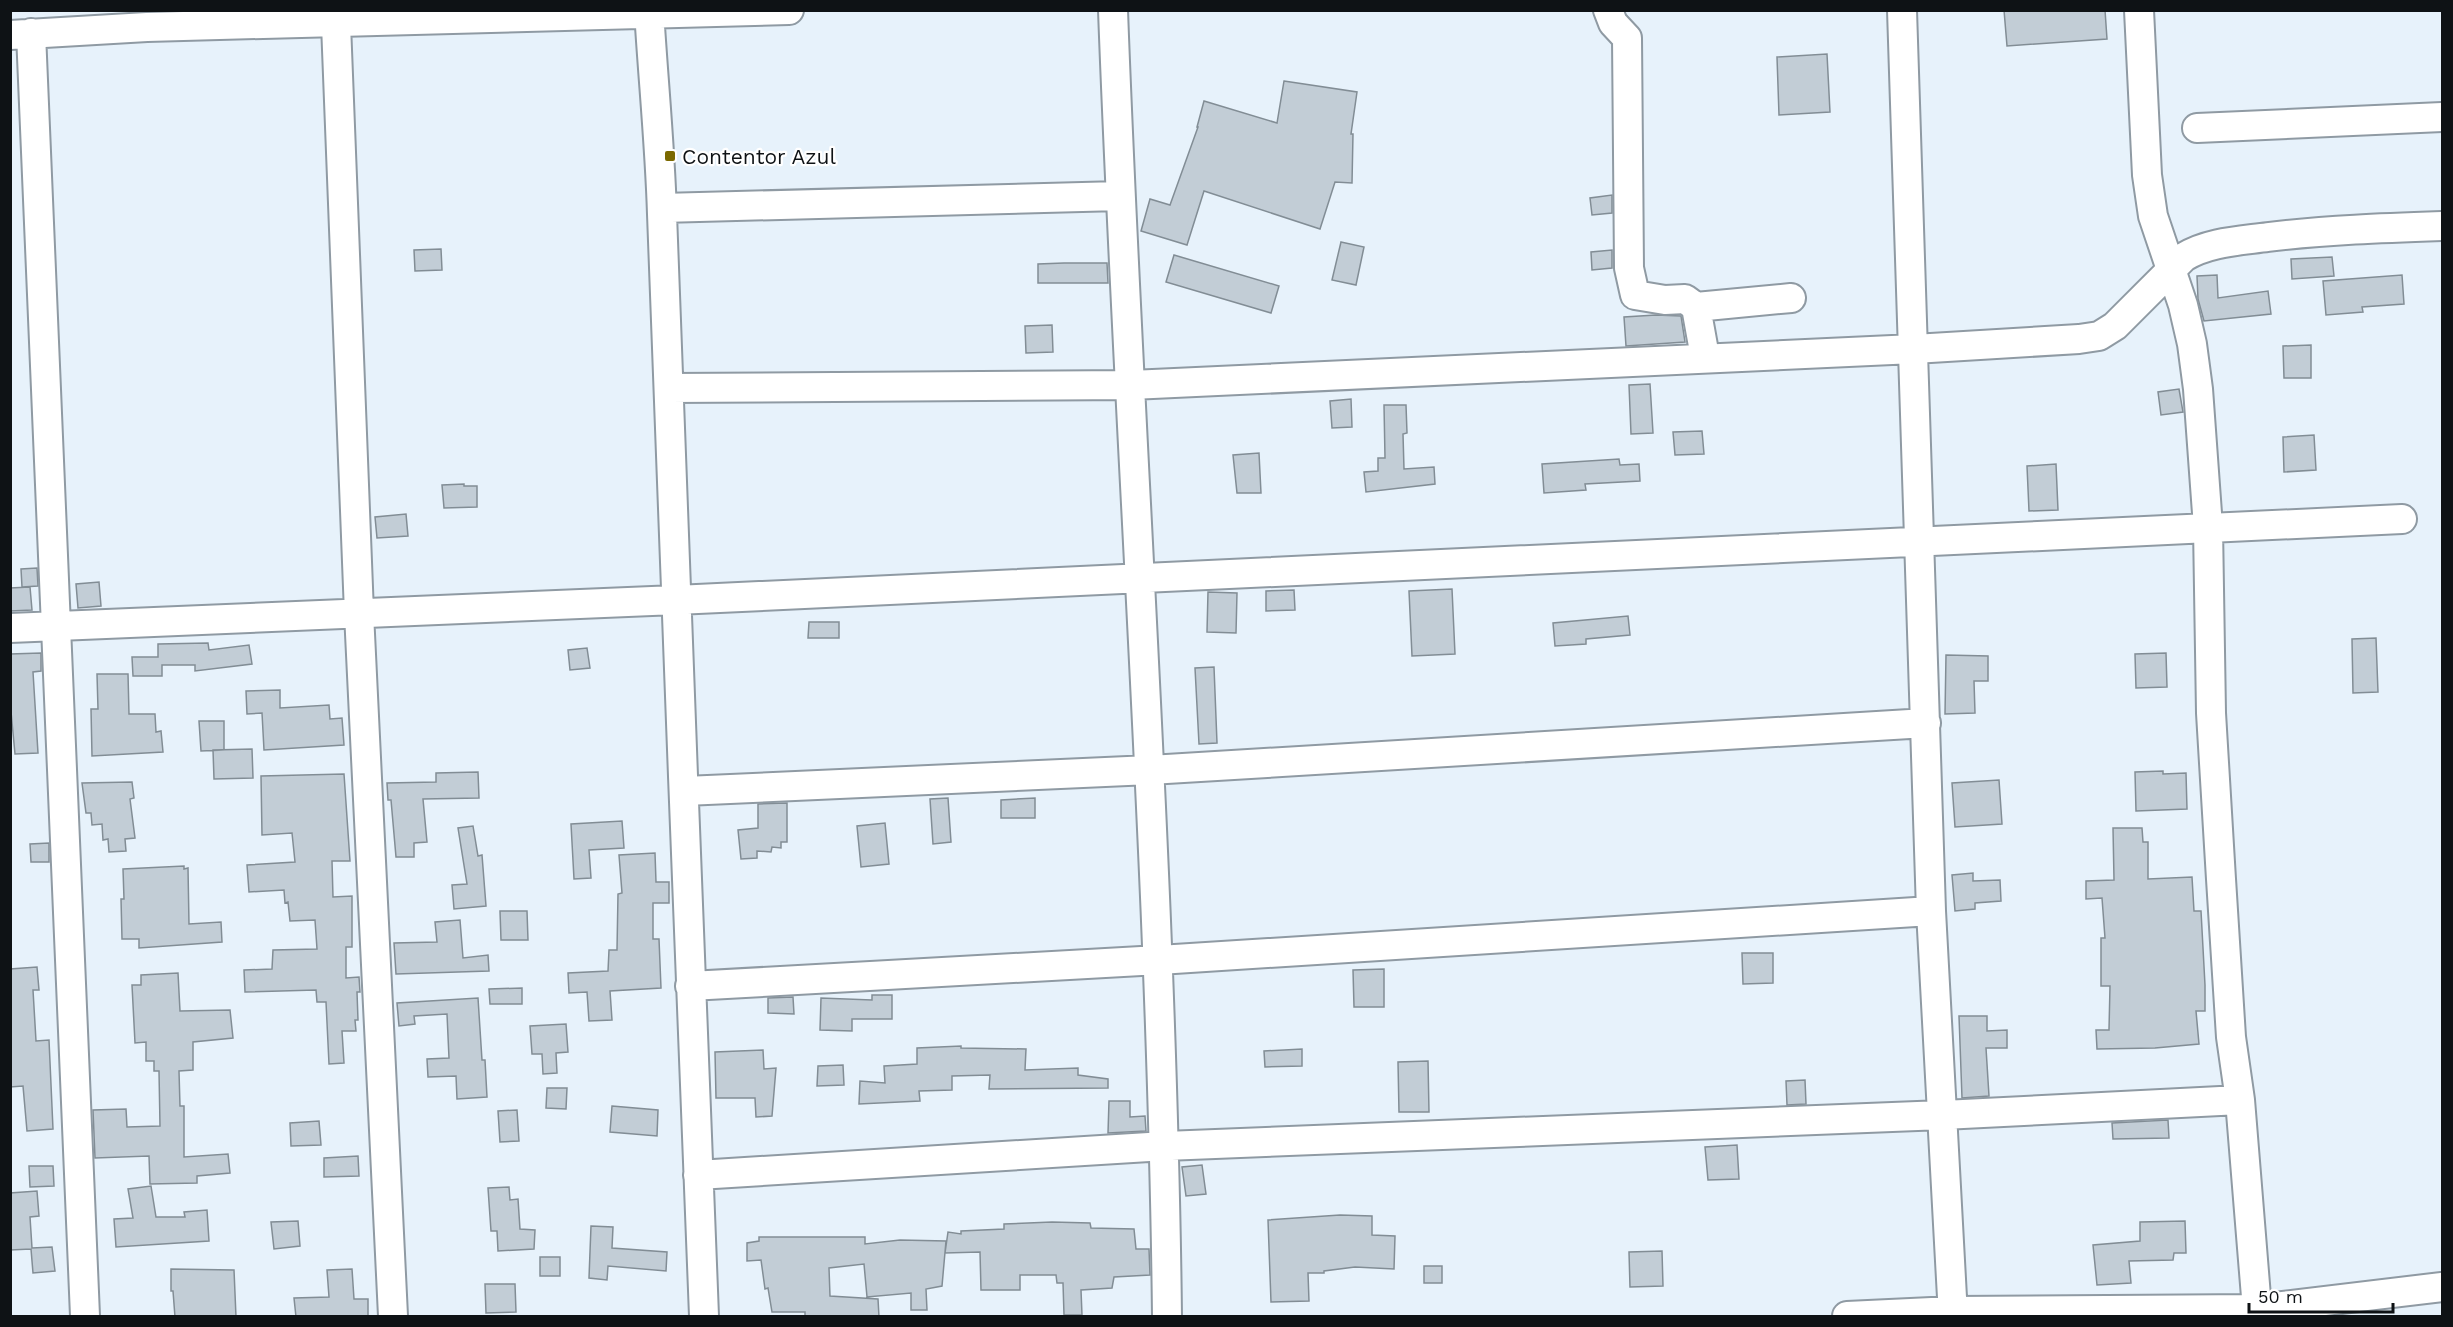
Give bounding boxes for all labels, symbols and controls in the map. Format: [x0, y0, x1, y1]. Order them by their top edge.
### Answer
place label: Contentor Azul [682, 144, 836, 169]
marker: Contentor Azul [663, 149, 677, 163]
scale bar [2249, 1276, 2393, 1314]
text: 50 m [2258, 1286, 2303, 1307]

